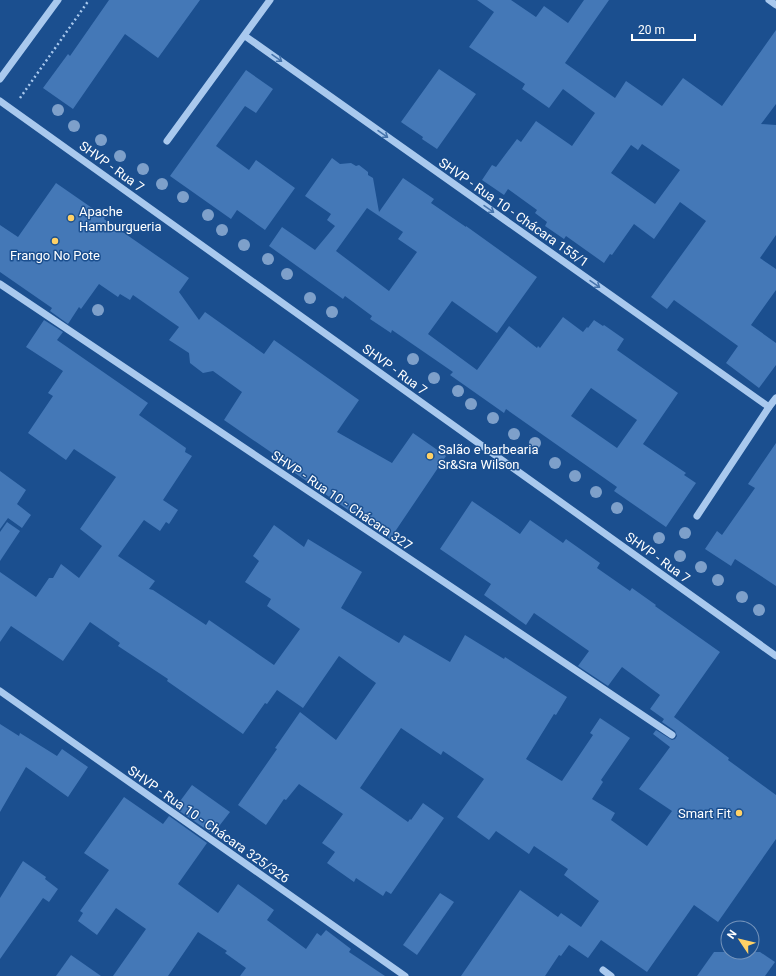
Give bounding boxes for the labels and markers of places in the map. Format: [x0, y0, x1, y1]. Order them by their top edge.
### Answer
place label: Apache Hamburgueria [79, 204, 162, 234]
marker: Apache Hamburgueria [66, 213, 76, 223]
marker: Frango No Pote [50, 236, 60, 246]
place label: Frango No Pote [10, 248, 100, 263]
place label: Salão e barbearia Sr&Sra Wilson [438, 442, 538, 472]
marker: Salão e barbearia Sr&Sra Wilson [425, 451, 435, 461]
place label: Smart Fit [678, 806, 731, 821]
marker: Smart Fit [734, 808, 744, 818]

